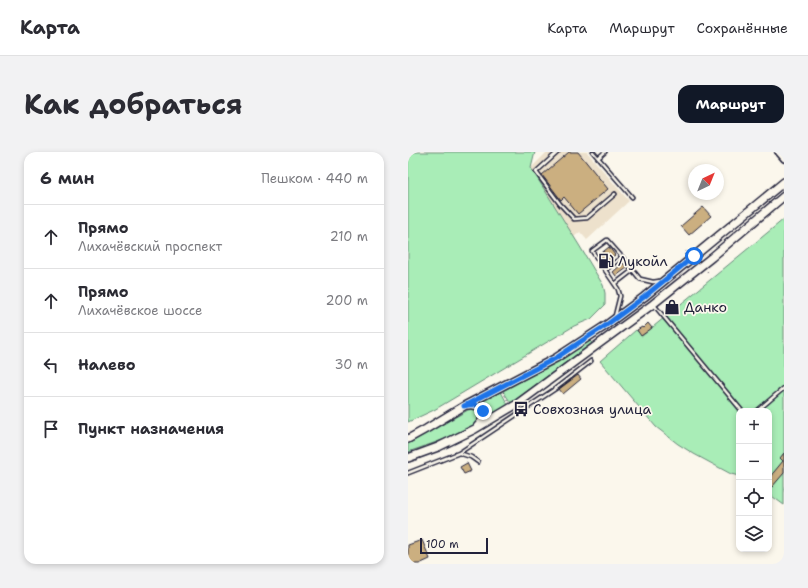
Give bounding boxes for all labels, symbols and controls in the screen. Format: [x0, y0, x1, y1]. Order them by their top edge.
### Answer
text: Карта [20, 15, 80, 40]
text: Карта [547, 19, 587, 37]
text: Маршрут [609, 19, 675, 37]
text: Сохранённые [697, 19, 788, 37]
text: Как добраться [24, 85, 243, 123]
button: Маршрут [678, 85, 784, 123]
north arrow [688, 164, 724, 200]
text: 6 мин [40, 167, 95, 189]
text: Пешком · 440 m [261, 170, 368, 187]
text: Прямо [78, 218, 128, 238]
icon: ahead [40, 226, 62, 248]
text: 210 m [330, 228, 368, 245]
text: Лихачёвский проспект [78, 238, 222, 255]
route start [685, 247, 703, 265]
fuel station icon: Лукойл [597, 252, 615, 270]
place label: Лукойл [618, 252, 668, 270]
text: Прямо [78, 282, 128, 302]
icon: ahead [40, 290, 62, 312]
text: 200 m [326, 292, 368, 309]
shop icon: Данко [663, 298, 681, 316]
place label: Данко [684, 298, 727, 316]
text: Лихачёвское шоссе [78, 302, 202, 319]
icon: left [40, 354, 62, 376]
text: Налево [78, 355, 136, 375]
text: 30 m [334, 356, 368, 373]
bus stop icon: Совхозная улица [512, 400, 530, 418]
place label: Совхозная улица [533, 400, 652, 418]
route end [474, 402, 492, 420]
map controls [736, 408, 772, 552]
button: + [736, 408, 772, 444]
icon: arrive [40, 418, 62, 440]
text: Пункт назначения [78, 419, 224, 439]
button: − [736, 444, 772, 480]
button: locate [736, 480, 772, 516]
button: layers [736, 516, 772, 552]
scale bar [420, 536, 488, 555]
text: 100 m [426, 537, 459, 552]

